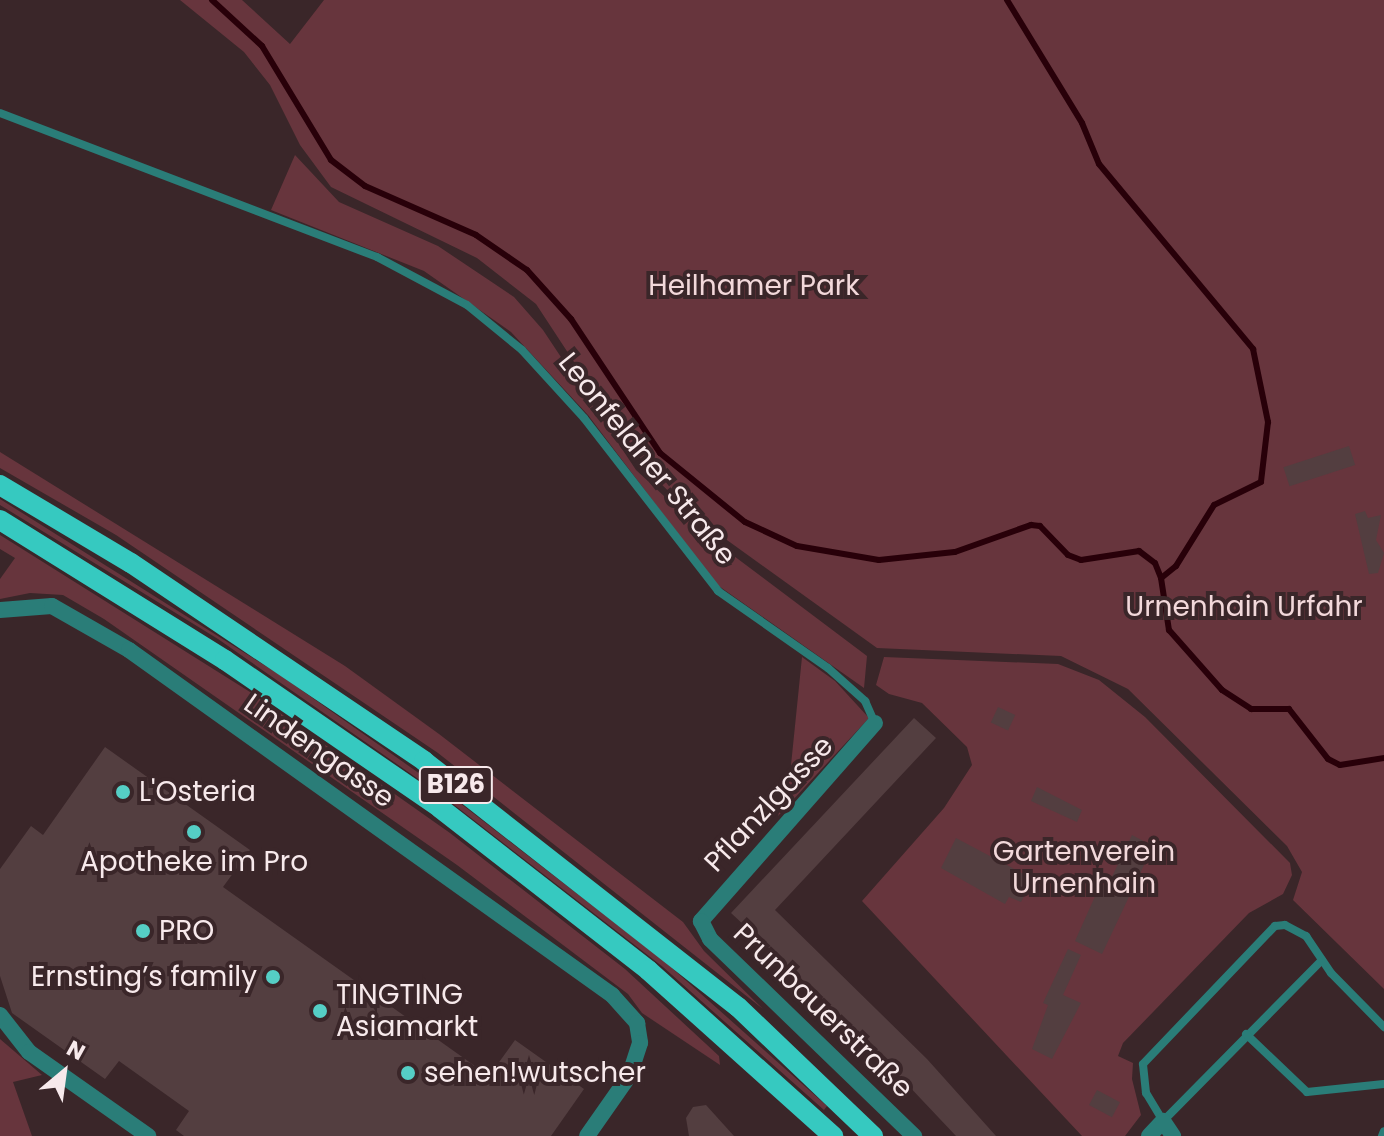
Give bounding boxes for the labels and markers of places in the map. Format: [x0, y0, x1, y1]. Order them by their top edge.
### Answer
place label: L'Osteria [139, 775, 256, 809]
marker: L'Osteria [114, 783, 132, 801]
marker: Apotheke im Pro [185, 823, 203, 841]
place label: Apotheke im Pro [80, 845, 308, 879]
place label: PRO [159, 914, 214, 948]
marker: PRO [134, 922, 152, 940]
place label: Ernsting’s family [31, 960, 257, 994]
marker: Ernsting’s family [264, 968, 282, 986]
place label: TINGTING Asiamarkt [336, 978, 478, 1044]
marker: TINGTING Asiamarkt [311, 1002, 329, 1020]
place label: sehen!wutscher [424, 1056, 646, 1090]
marker: sehen!wutscher [399, 1064, 417, 1082]

